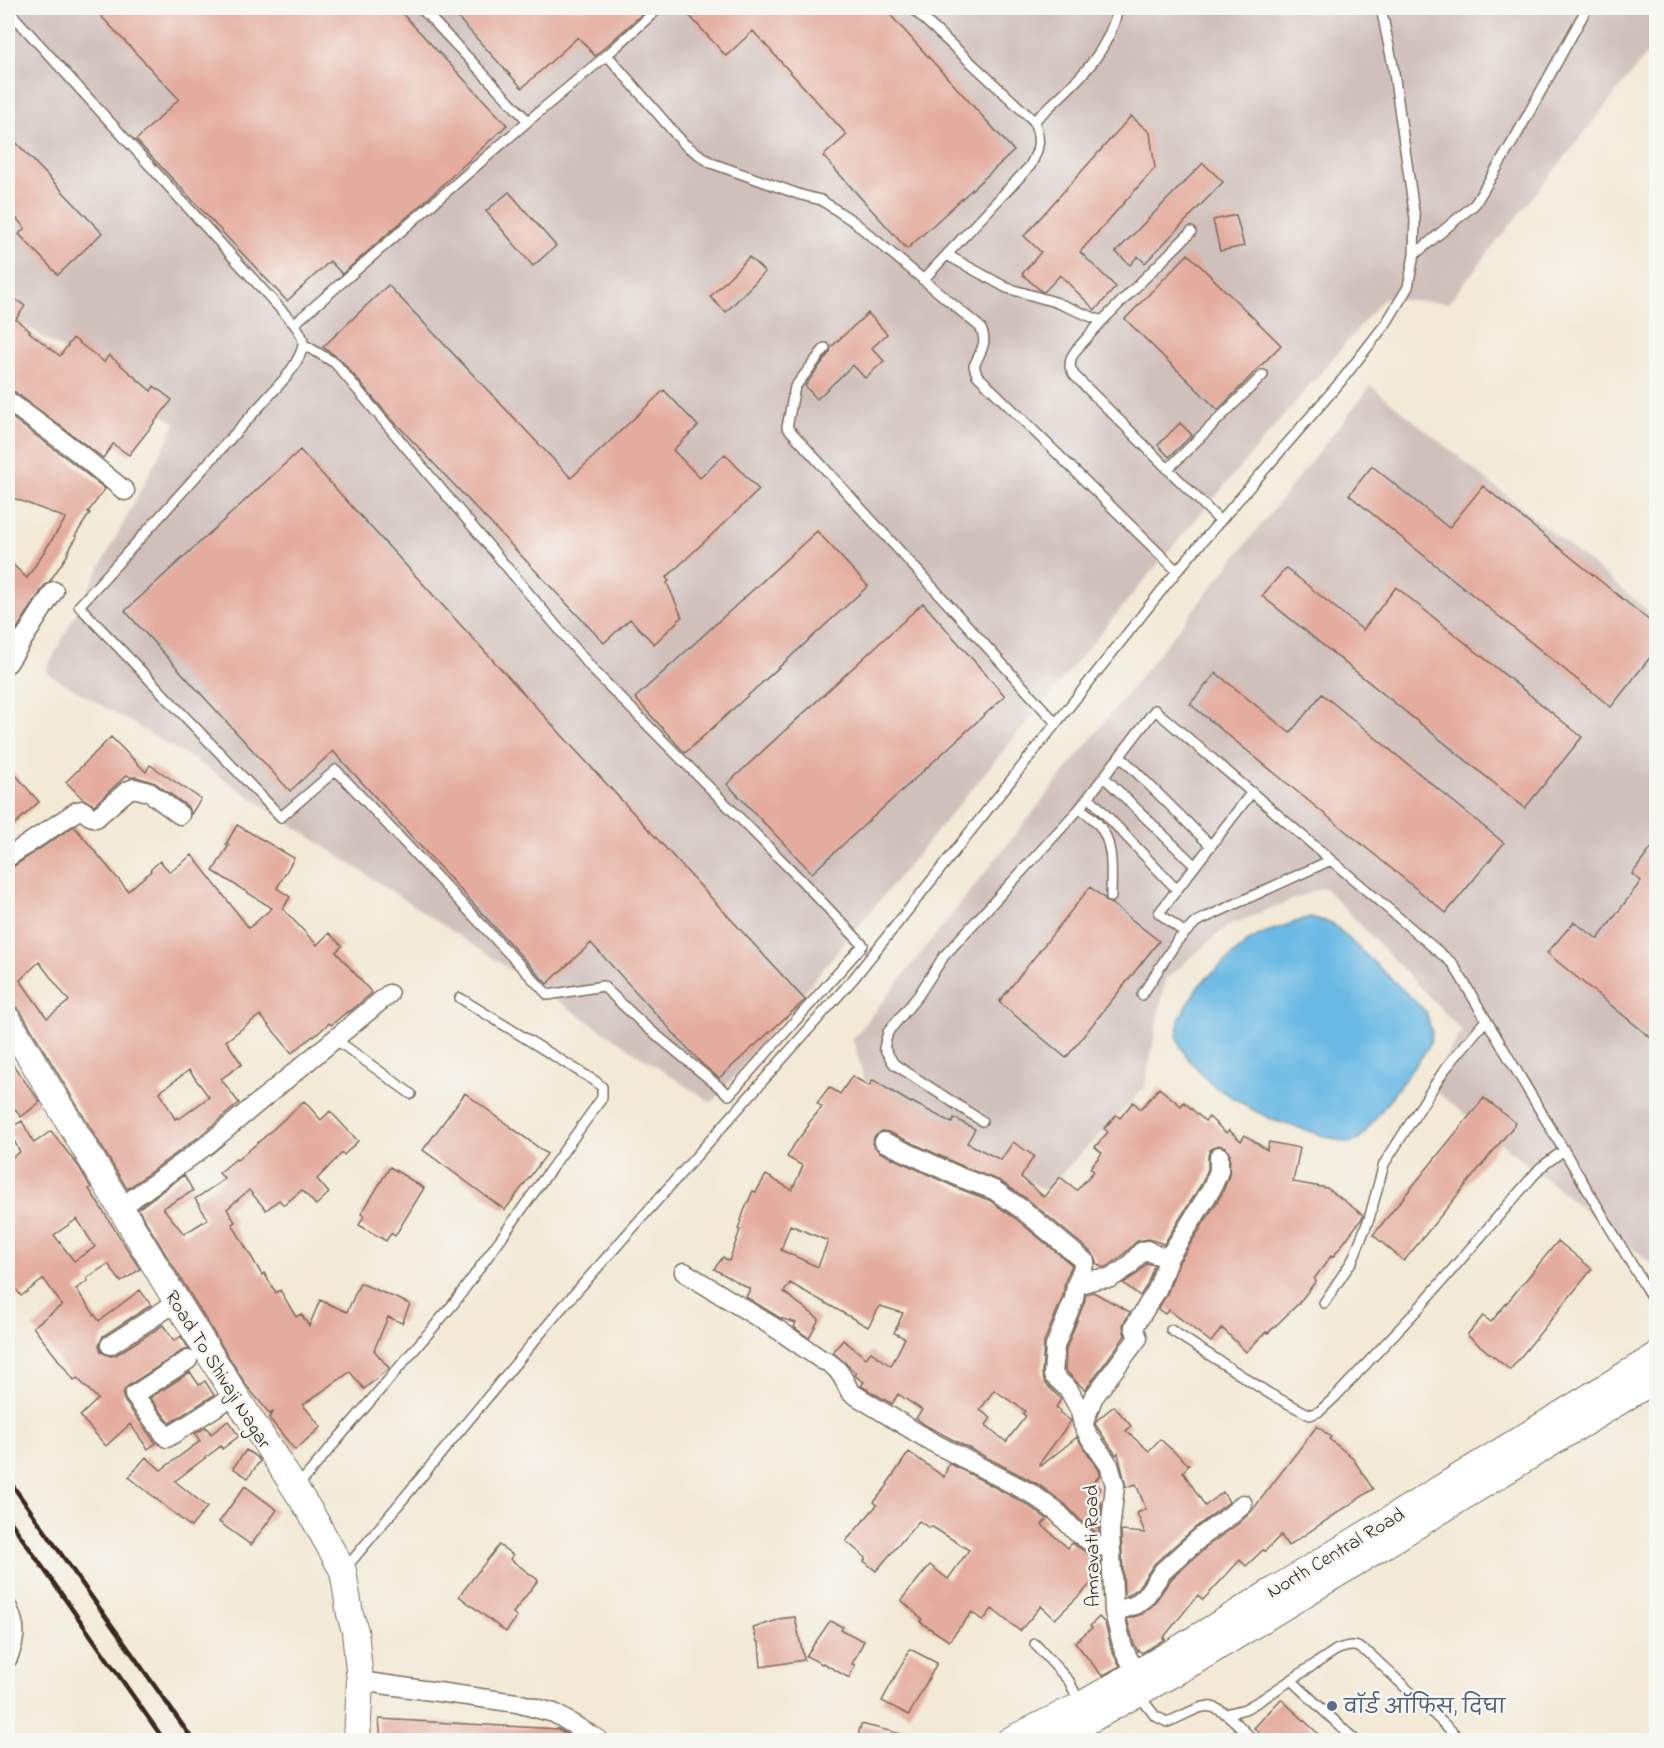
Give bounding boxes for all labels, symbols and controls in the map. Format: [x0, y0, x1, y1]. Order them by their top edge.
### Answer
street label: Road To Shivaji Nagar [156, 1286, 278, 1456]
street label: Amravati Road [1078, 1485, 1109, 1607]
street label: North Central Road [1262, 1501, 1411, 1607]
place label: वॉर्ड ऑफिस, दिघा [1343, 1691, 1507, 1723]
marker: वॉर्ड ऑफिस, दिघा [1325, 1699, 1339, 1713]

